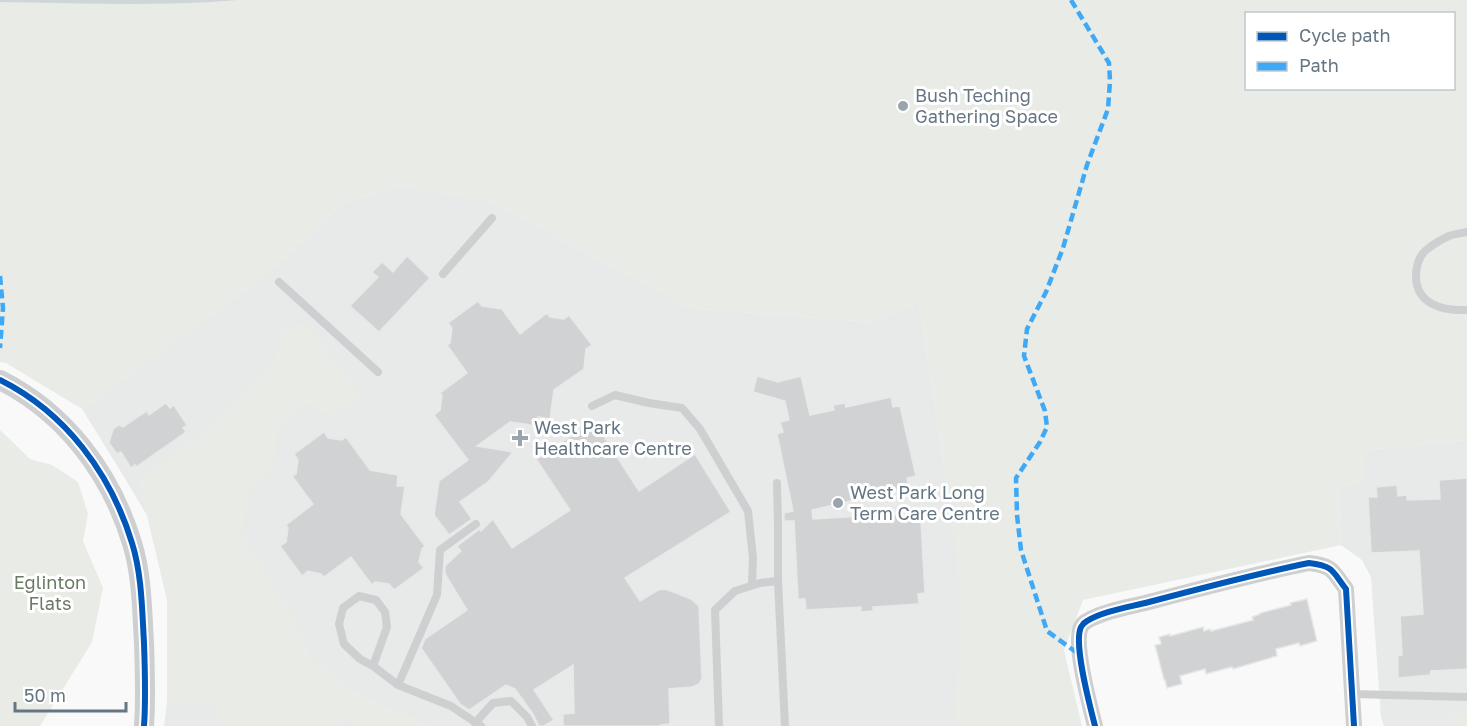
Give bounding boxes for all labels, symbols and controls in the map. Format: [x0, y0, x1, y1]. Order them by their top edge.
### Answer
legend [1245, 12, 1455, 90]
text: Cycle path [1299, 24, 1391, 46]
text: Path [1299, 54, 1339, 76]
place label: Bush Teching Gathering Space [915, 84, 1058, 127]
marker: Bush Teching Gathering Space [896, 99, 910, 113]
place label: West Park Healthcare Centre [534, 416, 692, 459]
marker: West Park Healthcare Centre [511, 429, 529, 447]
place label: West Park Long Term Care Centre [850, 481, 1000, 524]
marker: West Park Long Term Care Centre [831, 496, 845, 510]
park label: Eglinton Flats [14, 571, 86, 614]
scale bar [15, 675, 126, 713]
text: 50 m [24, 684, 66, 706]

